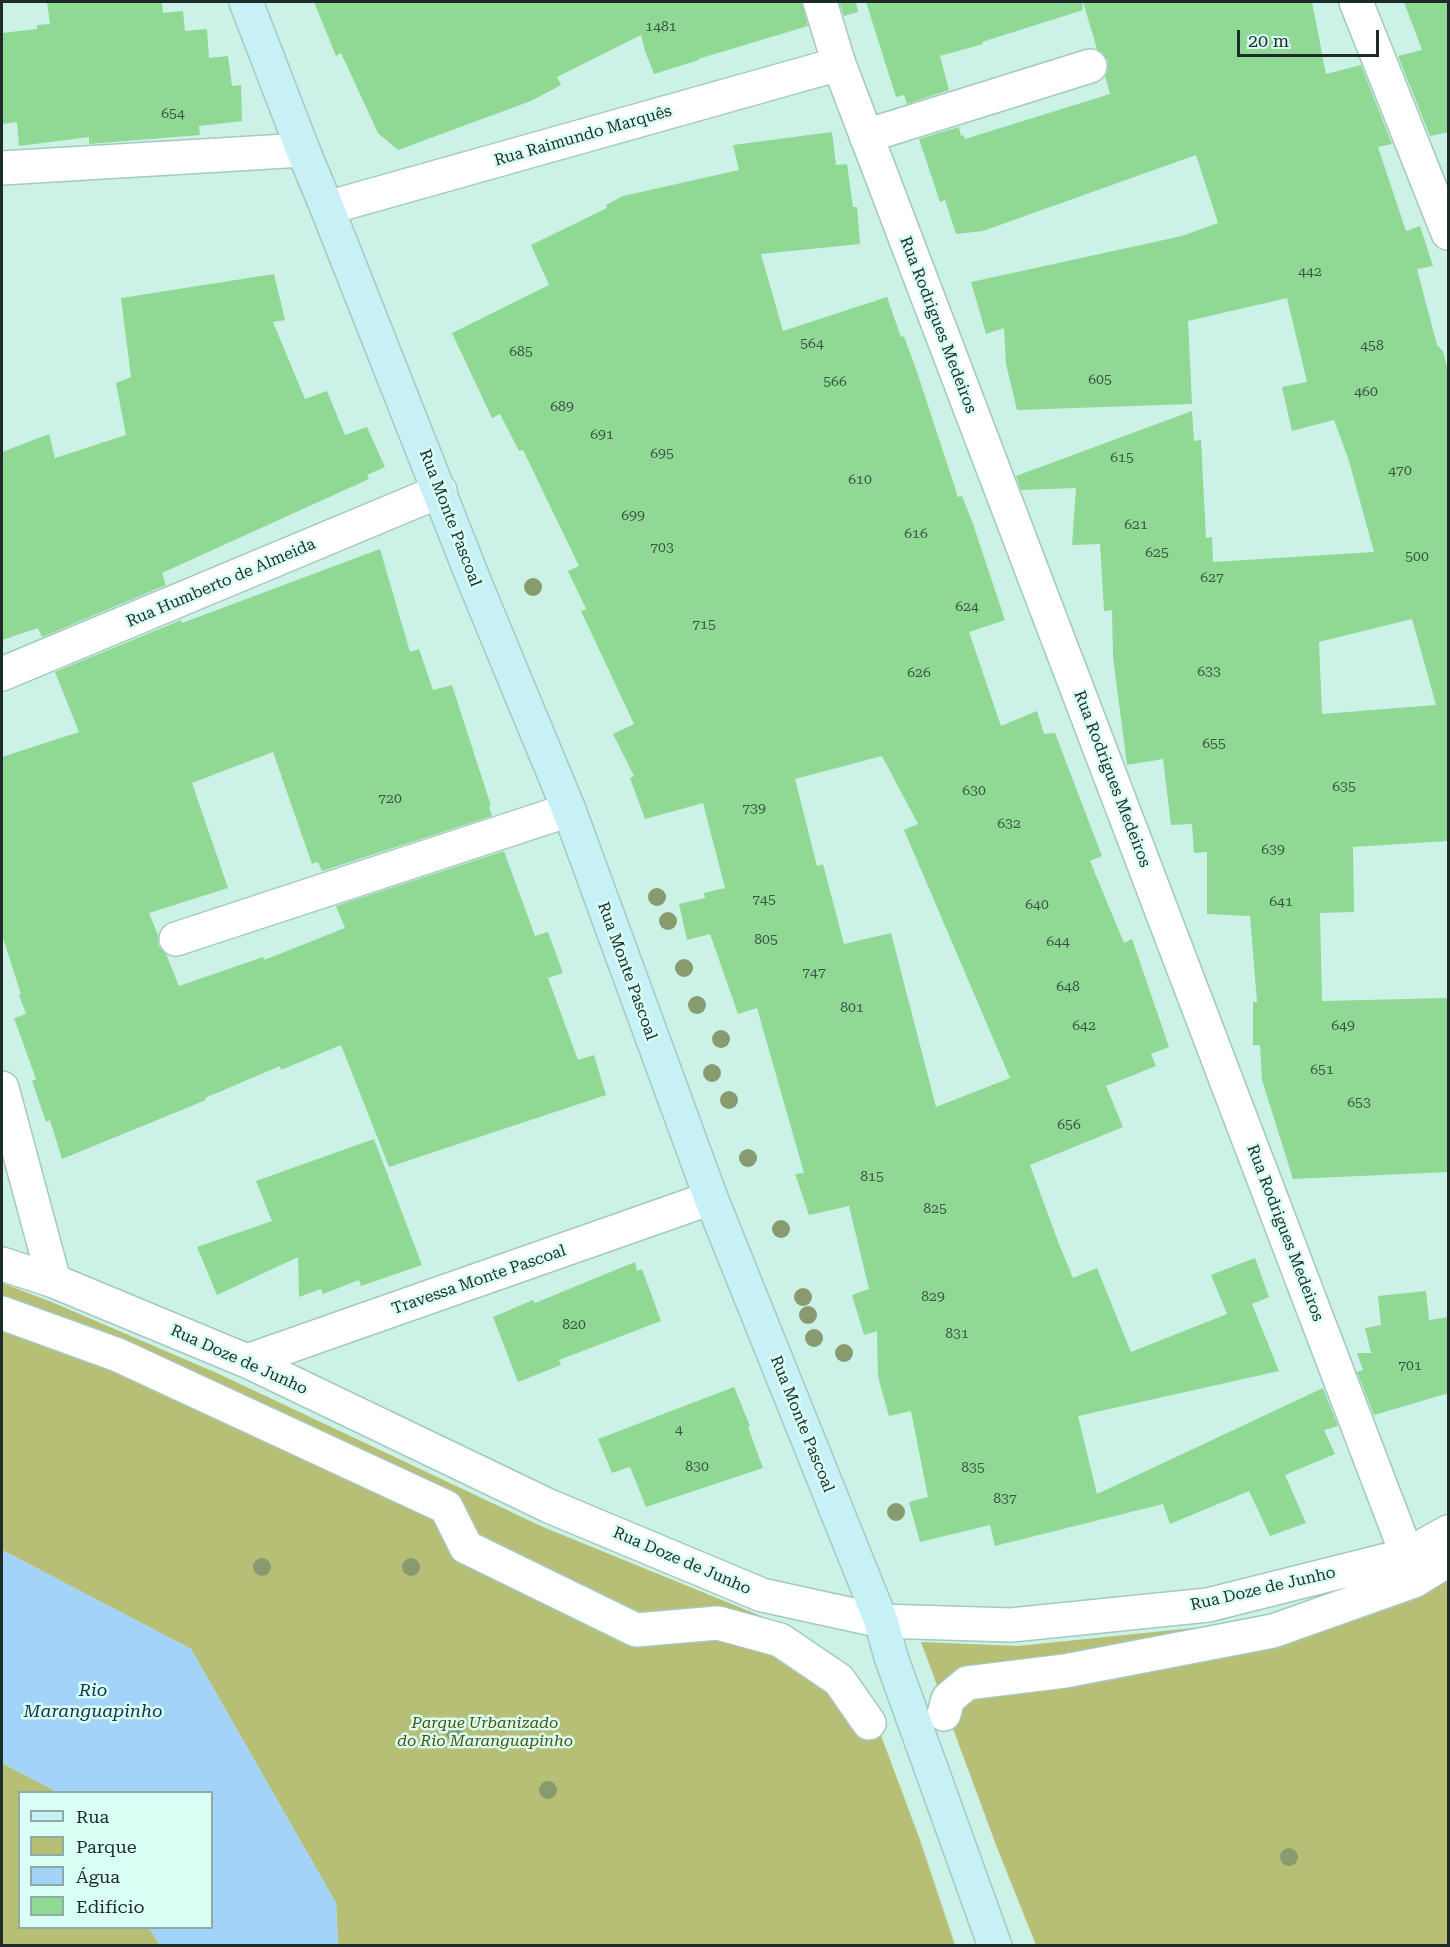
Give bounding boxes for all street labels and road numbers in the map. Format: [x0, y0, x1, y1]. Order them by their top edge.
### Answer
street label: Rua Raimundo Marquês [492, 101, 674, 171]
street label: Rua Rodrigues Medeiros [895, 234, 981, 416]
street label: Rua Monte Pascoal [415, 447, 485, 589]
street label: Rua Humberto de Almeida [124, 534, 318, 632]
street label: Rua Rodrigues Medeiros [1069, 688, 1155, 870]
street label: Rua Monte Pascoal [593, 899, 661, 1043]
street label: Rua Rodrigues Medeiros [1242, 1142, 1328, 1324]
street label: Travessa Monte Pascoal [389, 1241, 569, 1319]
street label: Rua Doze de Junho [167, 1321, 311, 1399]
street label: Rua Monte Pascoal [766, 1353, 838, 1495]
street label: Rua Doze de Junho [610, 1523, 754, 1599]
street label: Rua Doze de Junho [1189, 1563, 1337, 1615]

